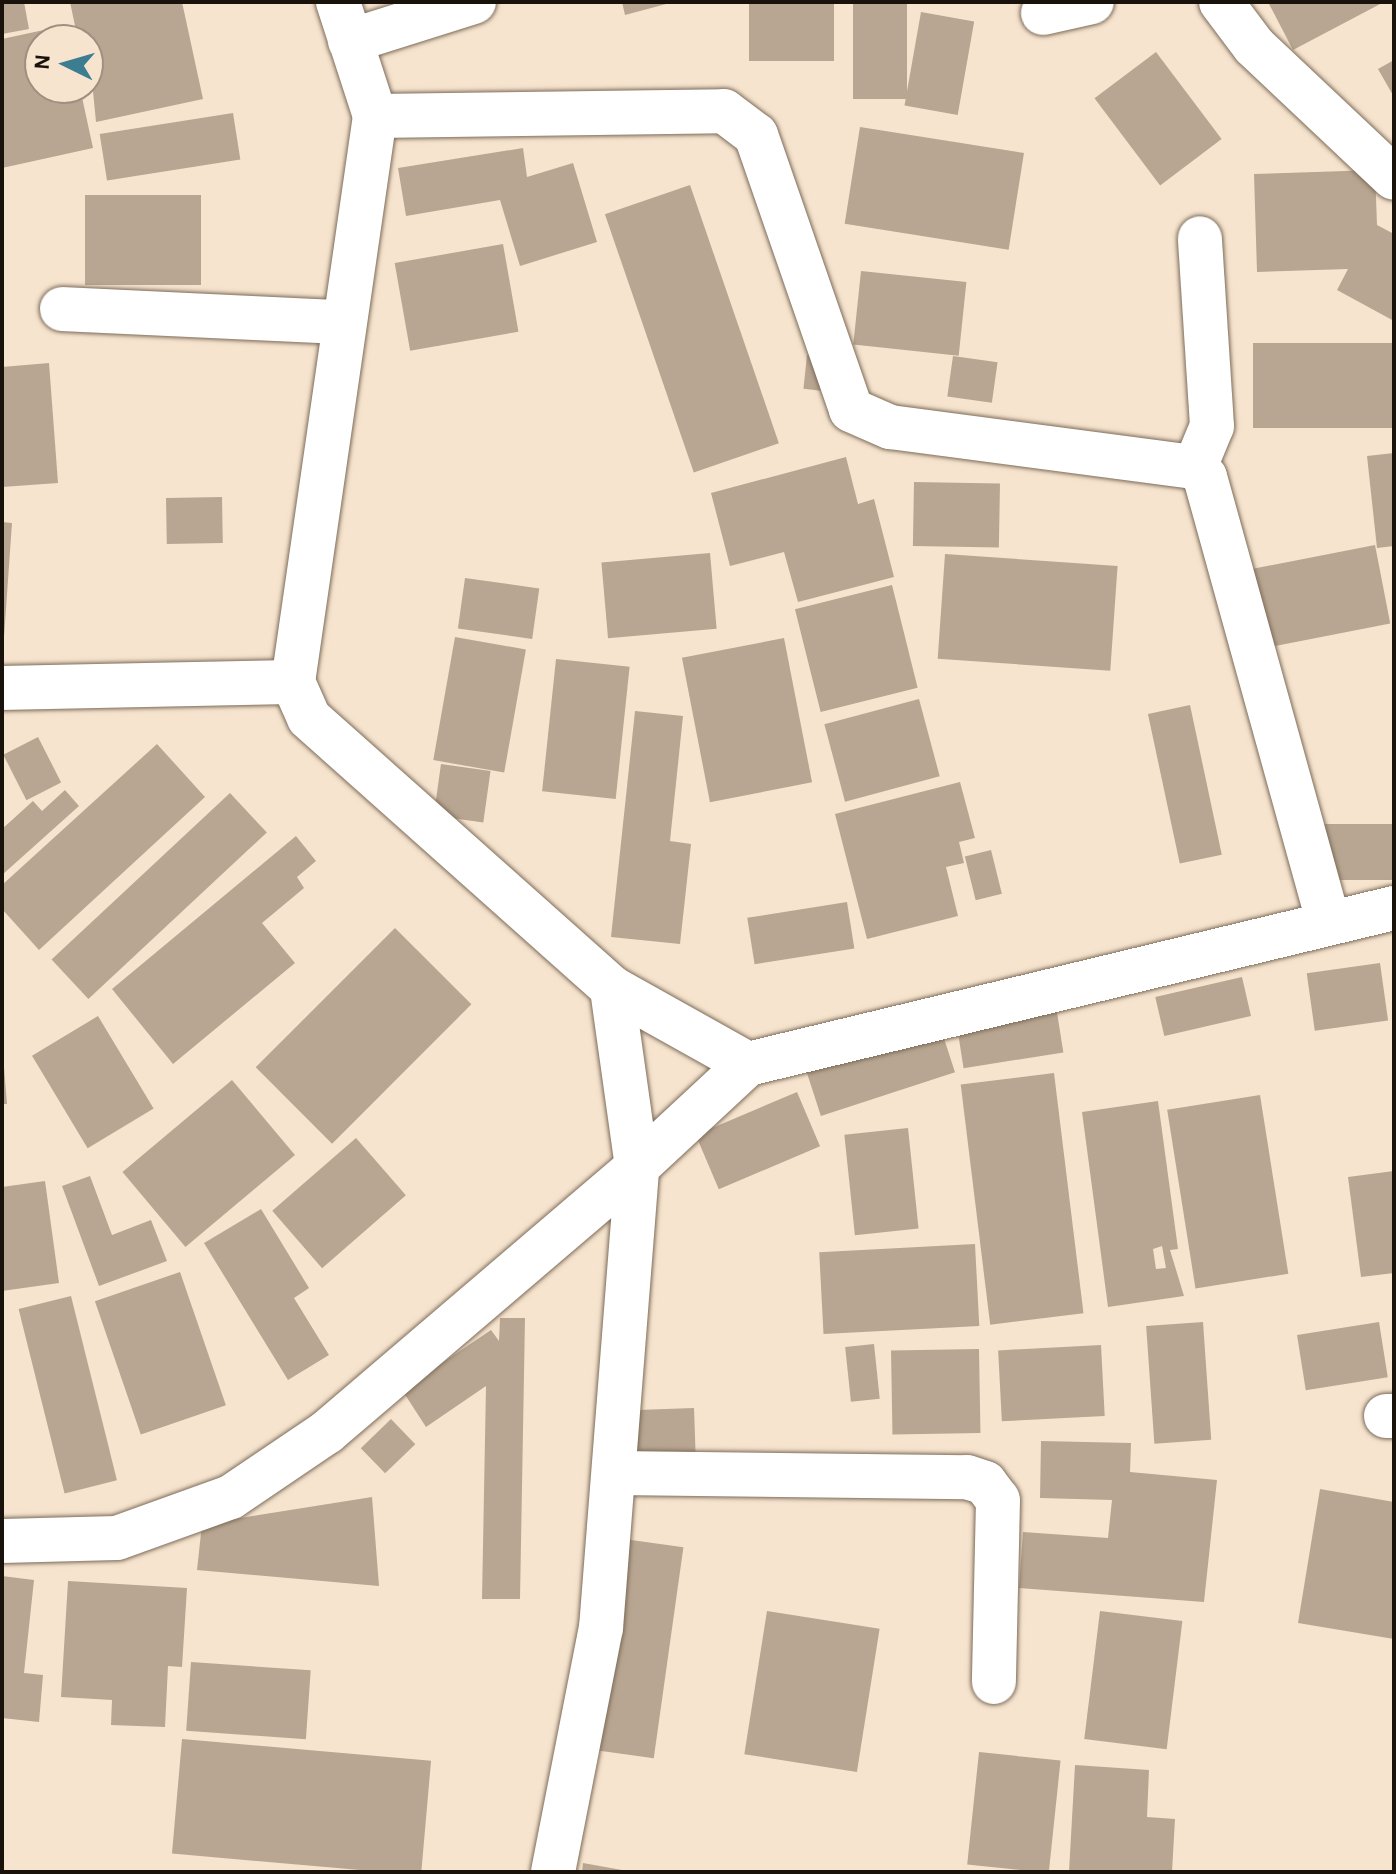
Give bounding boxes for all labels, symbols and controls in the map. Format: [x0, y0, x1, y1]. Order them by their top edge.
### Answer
north arrow [24, 24, 104, 104]
text: N [30, 54, 54, 71]

